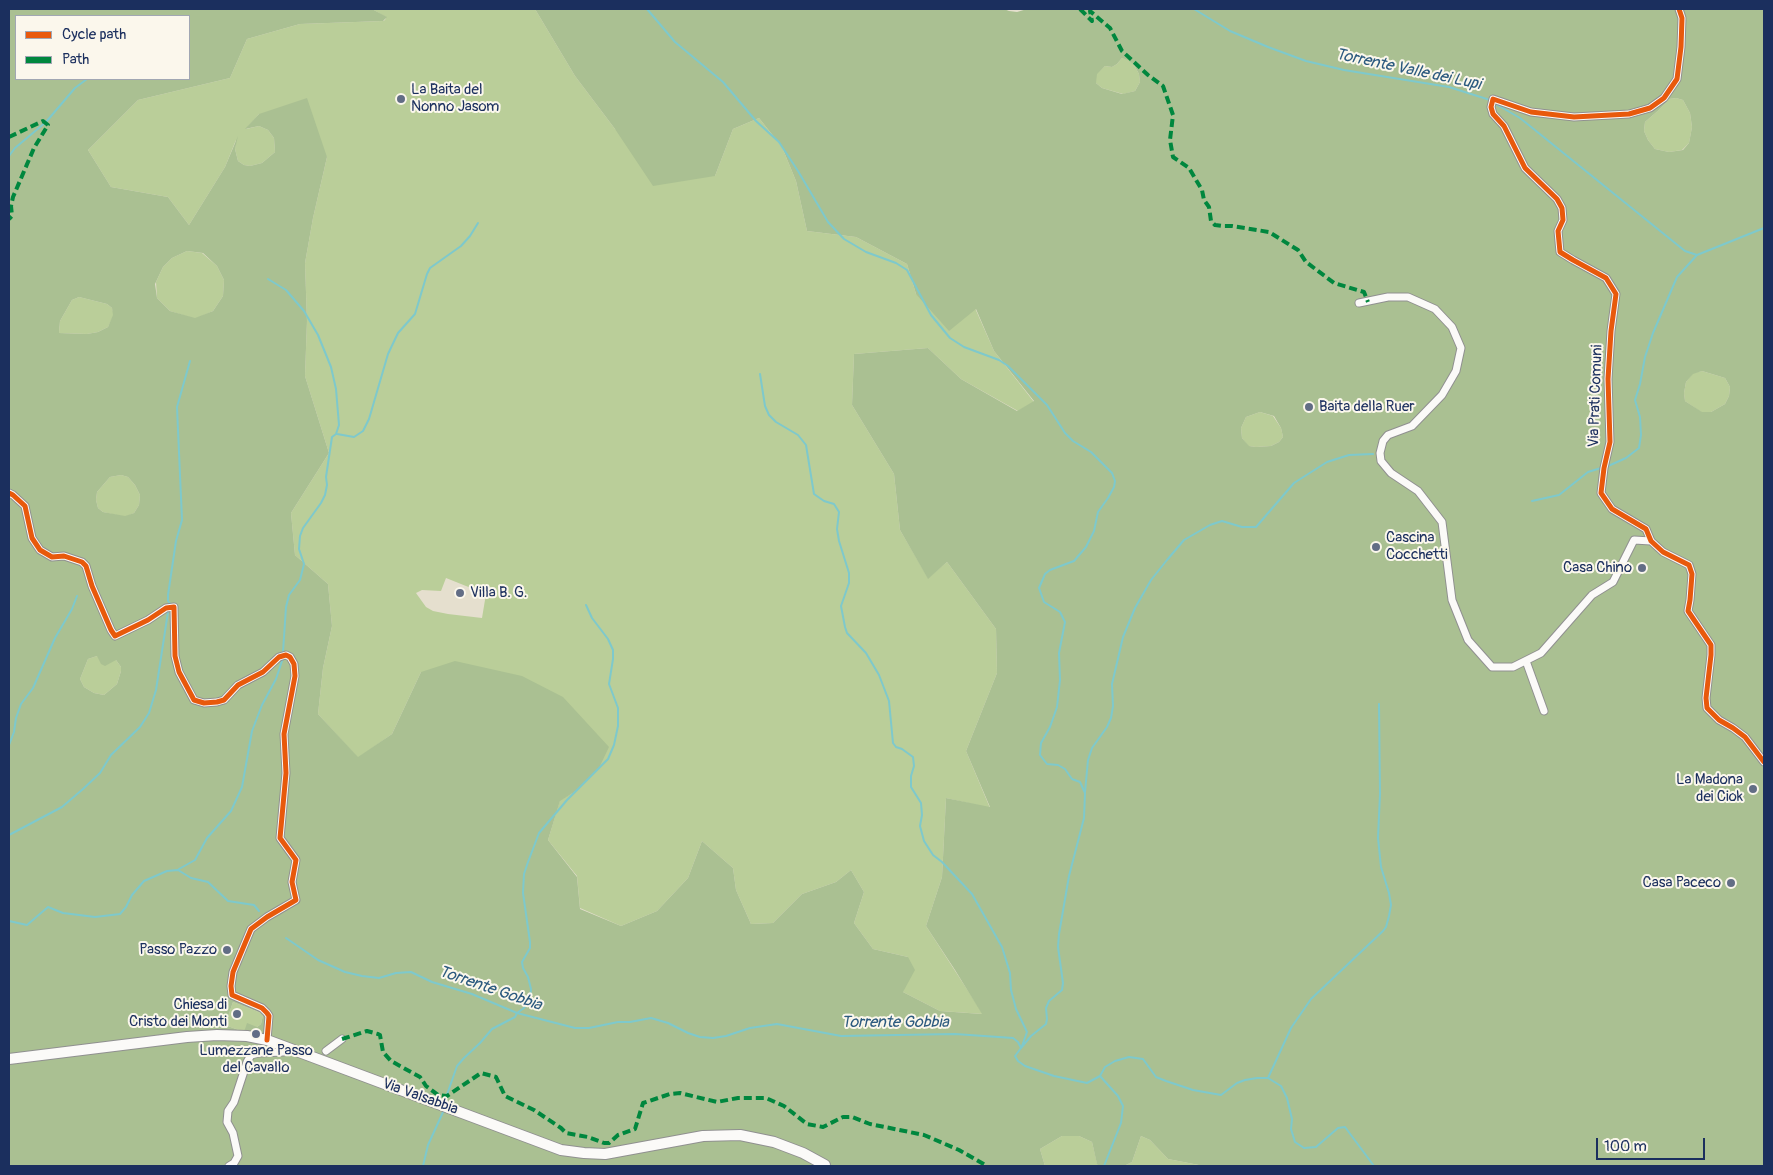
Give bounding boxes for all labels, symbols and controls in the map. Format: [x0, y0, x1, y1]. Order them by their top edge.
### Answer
legend [15, 15, 190, 80]
text: Cycle path [62, 25, 126, 44]
water label: Torrente Valle dei Lupi [1334, 45, 1482, 95]
text: Path [62, 50, 89, 69]
place label: La Baita del Nonno Jasom [411, 81, 499, 116]
marker: La Baita del Nonno Jasom [395, 93, 407, 105]
street label: Via Prati Comuni [1585, 344, 1607, 448]
place label: Baita della Ruer [1319, 398, 1415, 416]
marker: Baita della Ruer [1303, 401, 1315, 413]
place label: Cascina Cocchetti [1386, 529, 1448, 564]
marker: Cascina Cocchetti [1370, 541, 1382, 553]
place label: Casa Chino [1563, 559, 1632, 577]
marker: Casa Chino [1636, 562, 1648, 574]
place label: Villa B. G. [470, 584, 527, 602]
marker: Villa B. G. [454, 587, 466, 599]
place label: La Madona dei Ciok [1676, 771, 1743, 806]
marker: La Madona dei Ciok [1747, 783, 1759, 795]
place label: Casa Paceco [1642, 874, 1721, 892]
marker: Casa Paceco [1725, 877, 1737, 889]
place label: Passo Pazzo [139, 941, 217, 959]
marker: Passo Pazzo [221, 944, 233, 956]
water label: Torrente Gobbia [436, 962, 544, 1016]
place label: Chiesa di Cristo dei Monti [129, 996, 227, 1031]
marker: Chiesa di Cristo dei Monti [231, 1008, 243, 1020]
water label: Torrente Gobbia [841, 1013, 949, 1033]
marker: Lumezzane Passo del Cavallo [250, 1028, 262, 1040]
place label: Lumezzane Passo del Cavallo [199, 1042, 313, 1077]
street label: Via Valsabbia [380, 1075, 460, 1119]
scale bar [1598, 1128, 1707, 1160]
text: 100 m [1604, 1137, 1647, 1156]

